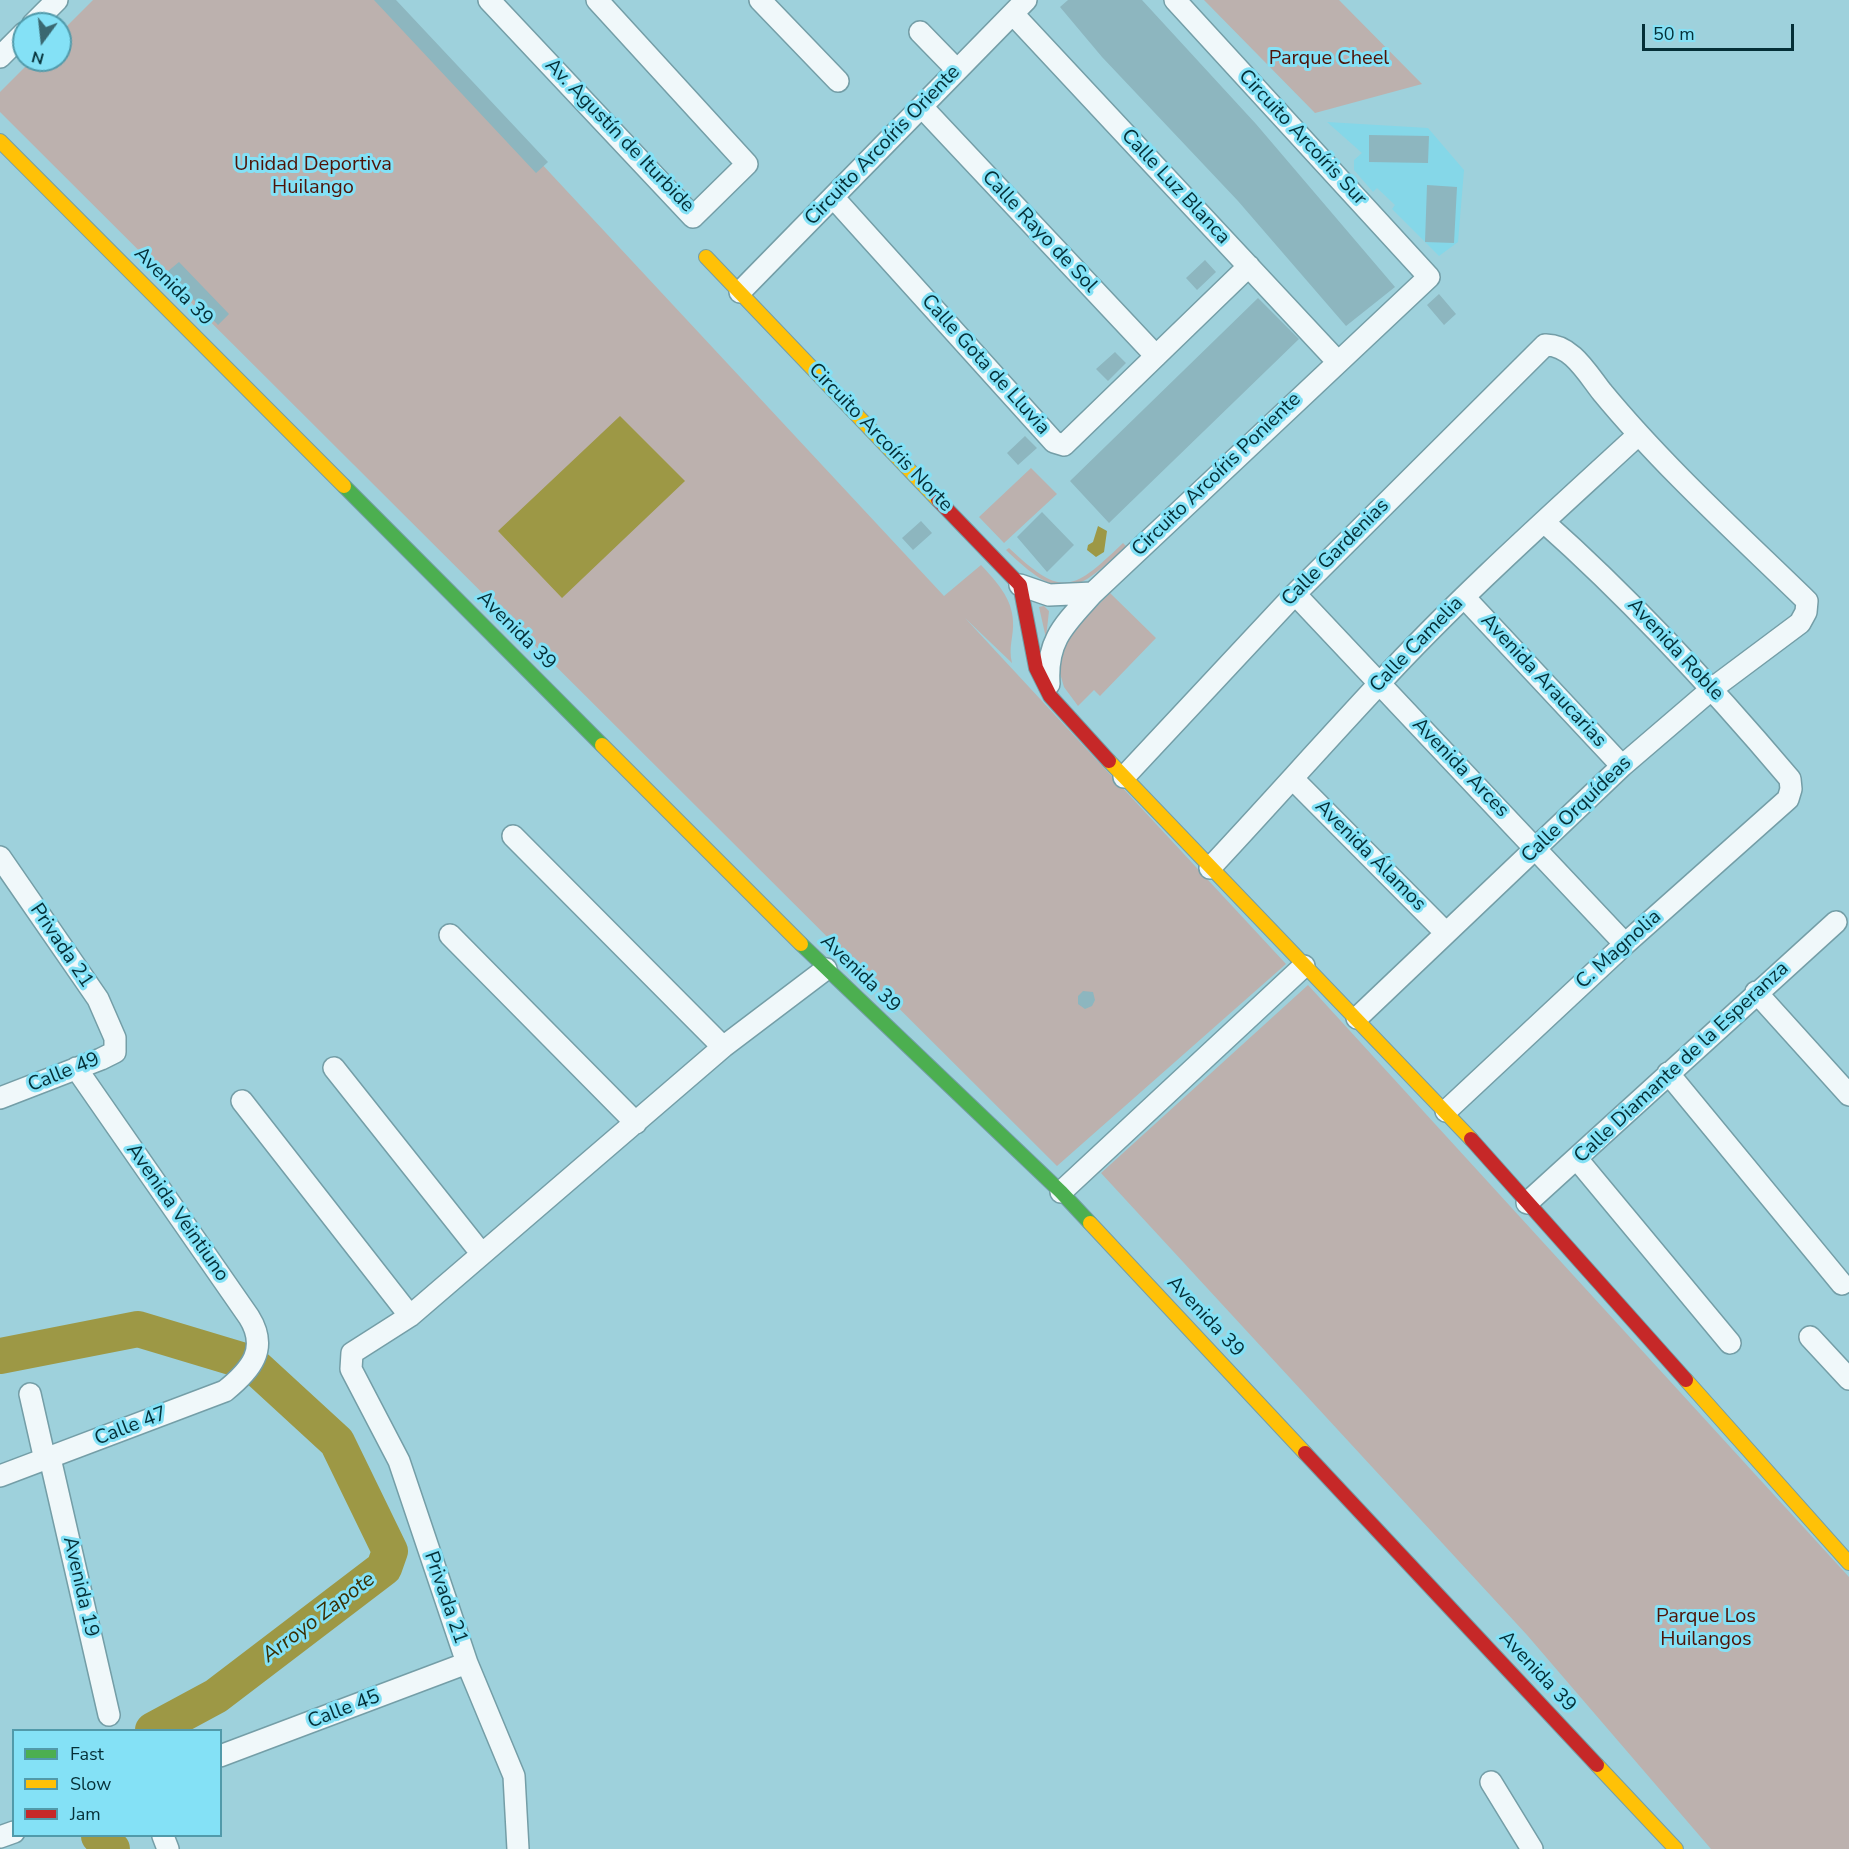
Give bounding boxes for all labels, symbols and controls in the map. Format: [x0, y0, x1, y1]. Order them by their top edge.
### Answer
north arrow [12, 12, 72, 72]
scale bar [1645, 12, 1796, 50]
text: 50 m [1653, 22, 1695, 46]
text: N [29, 45, 46, 70]
park label: Parque Cheel [1269, 47, 1389, 71]
street label: Av. Agustín de Iturbide [539, 54, 699, 218]
street label: Circuito Arcoíris Oriente [800, 61, 966, 231]
street label: Circuito Arcoíris Sur [1233, 65, 1371, 211]
street label: Calle Luz Blanca [1116, 124, 1234, 250]
park label: Unidad Deportiva Huilango [234, 153, 392, 200]
street label: Calle Rayo de Sol [976, 166, 1102, 298]
street label: Avenida 39 [128, 242, 218, 332]
street label: Calle Gota de Lluvia [916, 290, 1054, 440]
street label: Circuito Arcoíris Norte [803, 359, 957, 517]
street label: Circuito Arcoíris Poniente [1128, 388, 1306, 562]
street label: Calle Gardenias [1277, 494, 1395, 612]
street label: Avenida 39 [471, 586, 561, 676]
street label: Calle Camelia [1365, 592, 1469, 698]
street label: Avenida Roble [1622, 594, 1728, 706]
street label: Avenida Araucarias [1475, 609, 1611, 753]
street label: Avenida Arces [1407, 713, 1513, 823]
street label: Calle Orquídeas [1517, 751, 1637, 869]
street label: Avenida Álamos [1309, 795, 1431, 917]
street label: Privada 21 [24, 899, 98, 993]
street label: C. Magnolia [1571, 905, 1667, 995]
street label: Avenida 39 [815, 930, 905, 1018]
street label: Calle Diamante de la Esperanza [1570, 957, 1794, 1169]
street label: Calle 49 [25, 1048, 103, 1098]
street label: Avenida Veintiuno [120, 1139, 234, 1287]
street label: Avenida 39 [1161, 1271, 1249, 1363]
street label: Calle 47 [92, 1402, 170, 1452]
street label: Avenida 19 [57, 1534, 103, 1640]
street label: Privada 21 [418, 1549, 472, 1647]
water label: Arroyo Zapote [258, 1567, 380, 1669]
park label: Parque Los Huilangos [1656, 1605, 1756, 1652]
street label: Avenida 39 [1493, 1626, 1581, 1718]
street label: Calle 45 [305, 1685, 383, 1735]
legend [12, 1729, 222, 1837]
text: Fast [70, 1742, 104, 1766]
text: Slow [70, 1772, 111, 1796]
text: Jam [70, 1802, 101, 1826]

